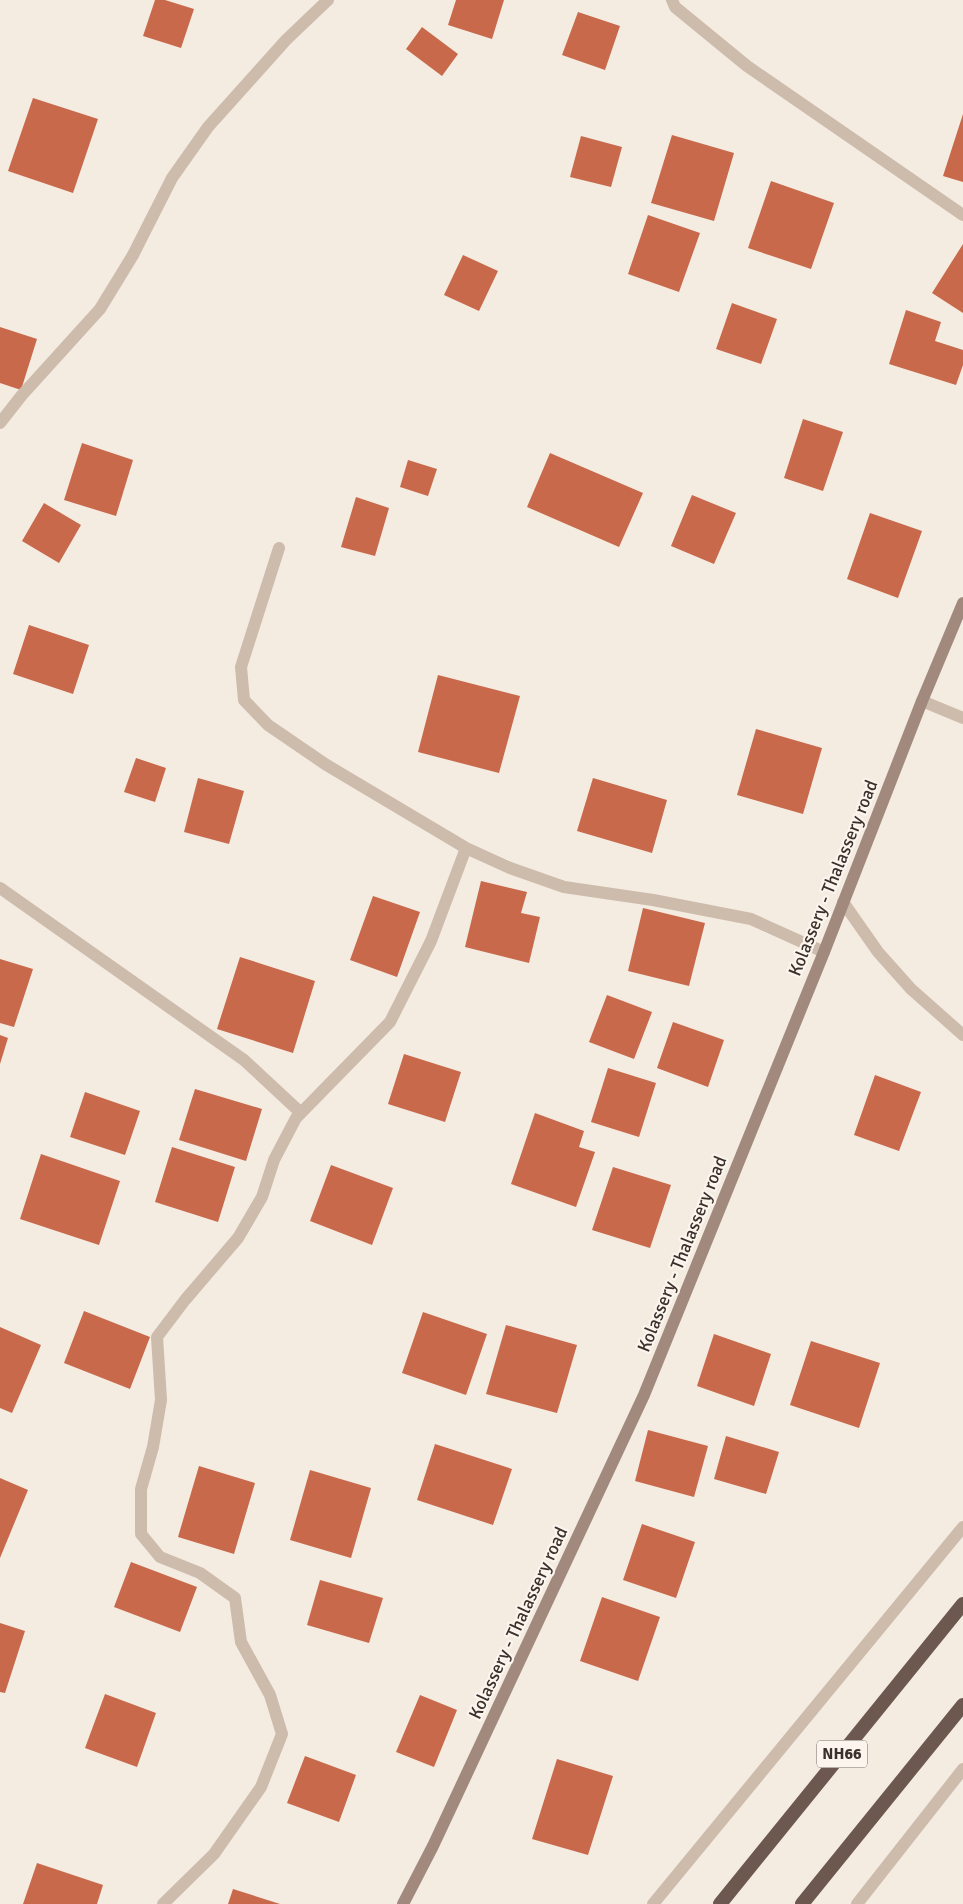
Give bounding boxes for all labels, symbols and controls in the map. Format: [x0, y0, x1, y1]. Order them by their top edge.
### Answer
street label: Kolassery - Thalassery road [784, 777, 882, 979]
street label: Kolassery - Thalassery road [633, 1153, 731, 1355]
street label: Kolassery - Thalassery road [464, 1523, 572, 1723]
road number: NH66 [817, 1740, 867, 1768]

